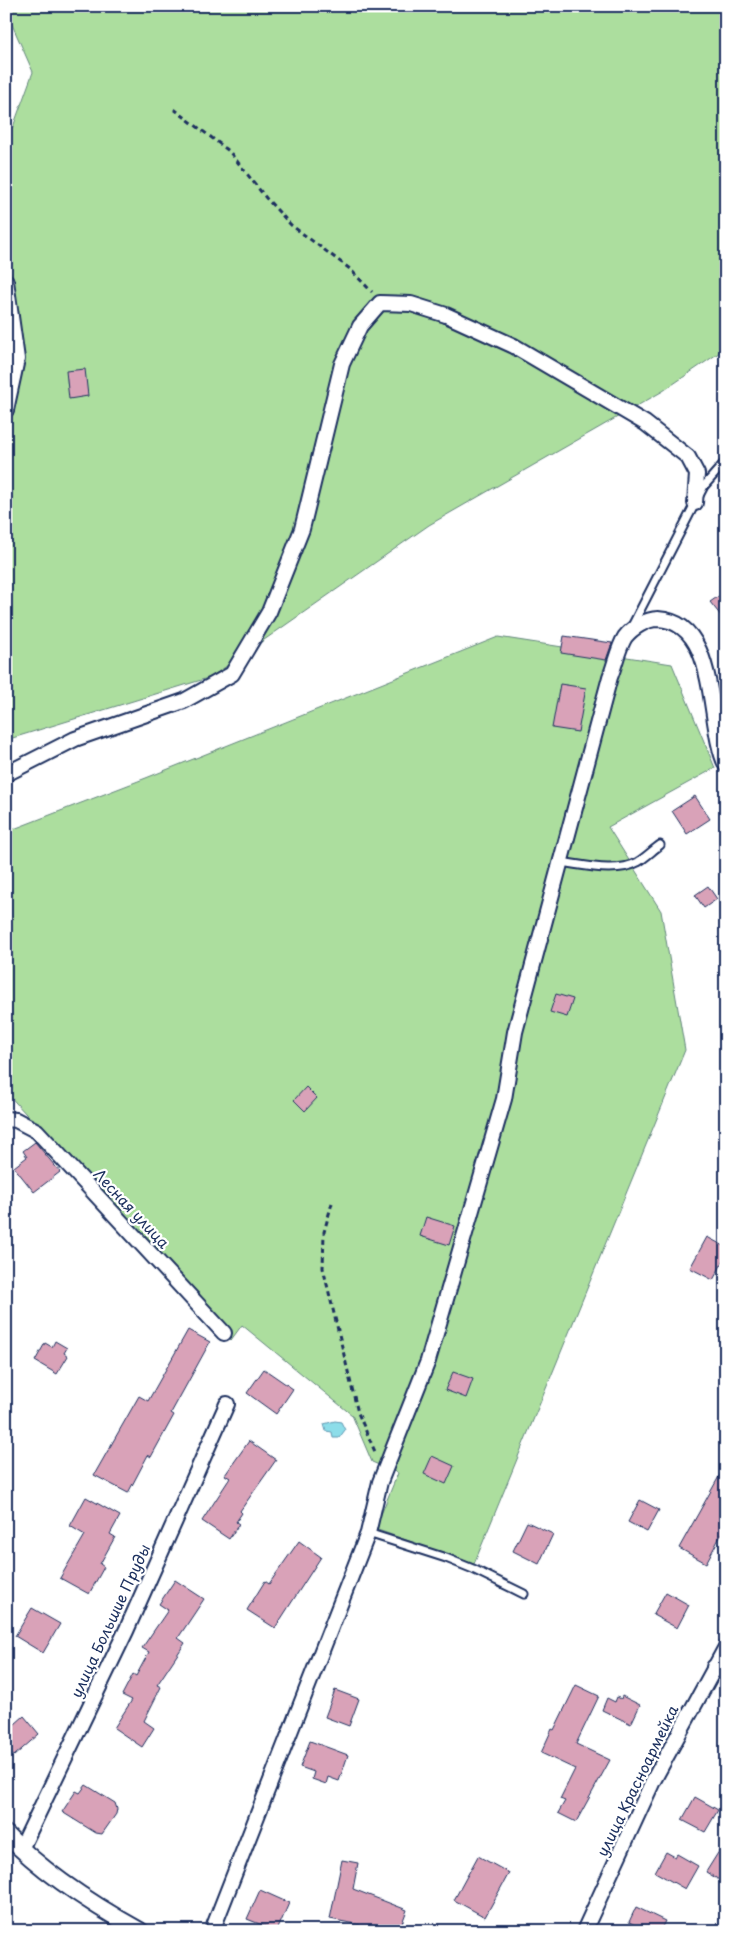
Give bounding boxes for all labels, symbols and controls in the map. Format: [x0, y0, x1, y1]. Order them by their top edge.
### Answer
street label: Лесная улица [89, 1163, 176, 1254]
street label: улица Большие Пруды [64, 1540, 155, 1701]
street label: улица Красноармейка [590, 1700, 684, 1860]

